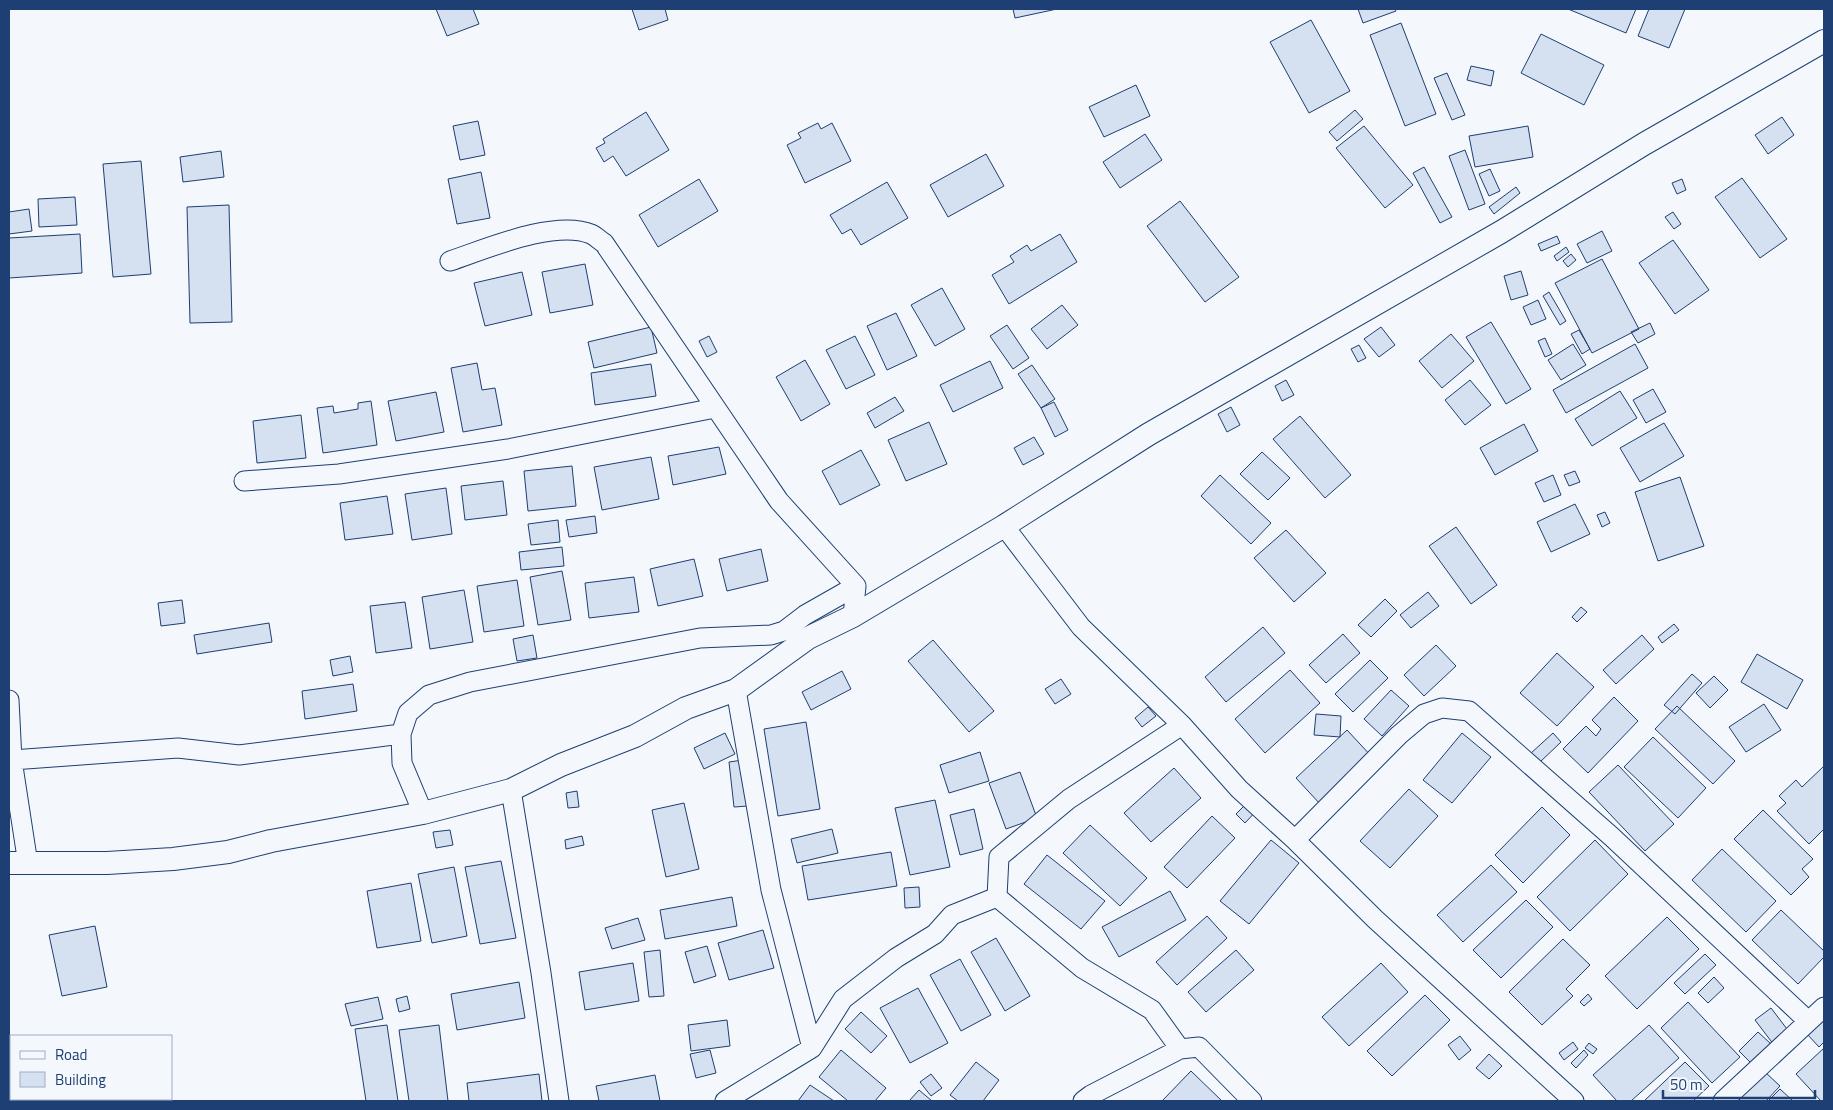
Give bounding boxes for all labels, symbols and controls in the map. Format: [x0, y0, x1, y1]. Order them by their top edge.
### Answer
legend [10, 1035, 172, 1100]
text: Road [55, 1043, 87, 1066]
text: Building [55, 1068, 106, 1091]
scale bar [1663, 1068, 1816, 1100]
text: 50 m [1670, 1073, 1703, 1096]

